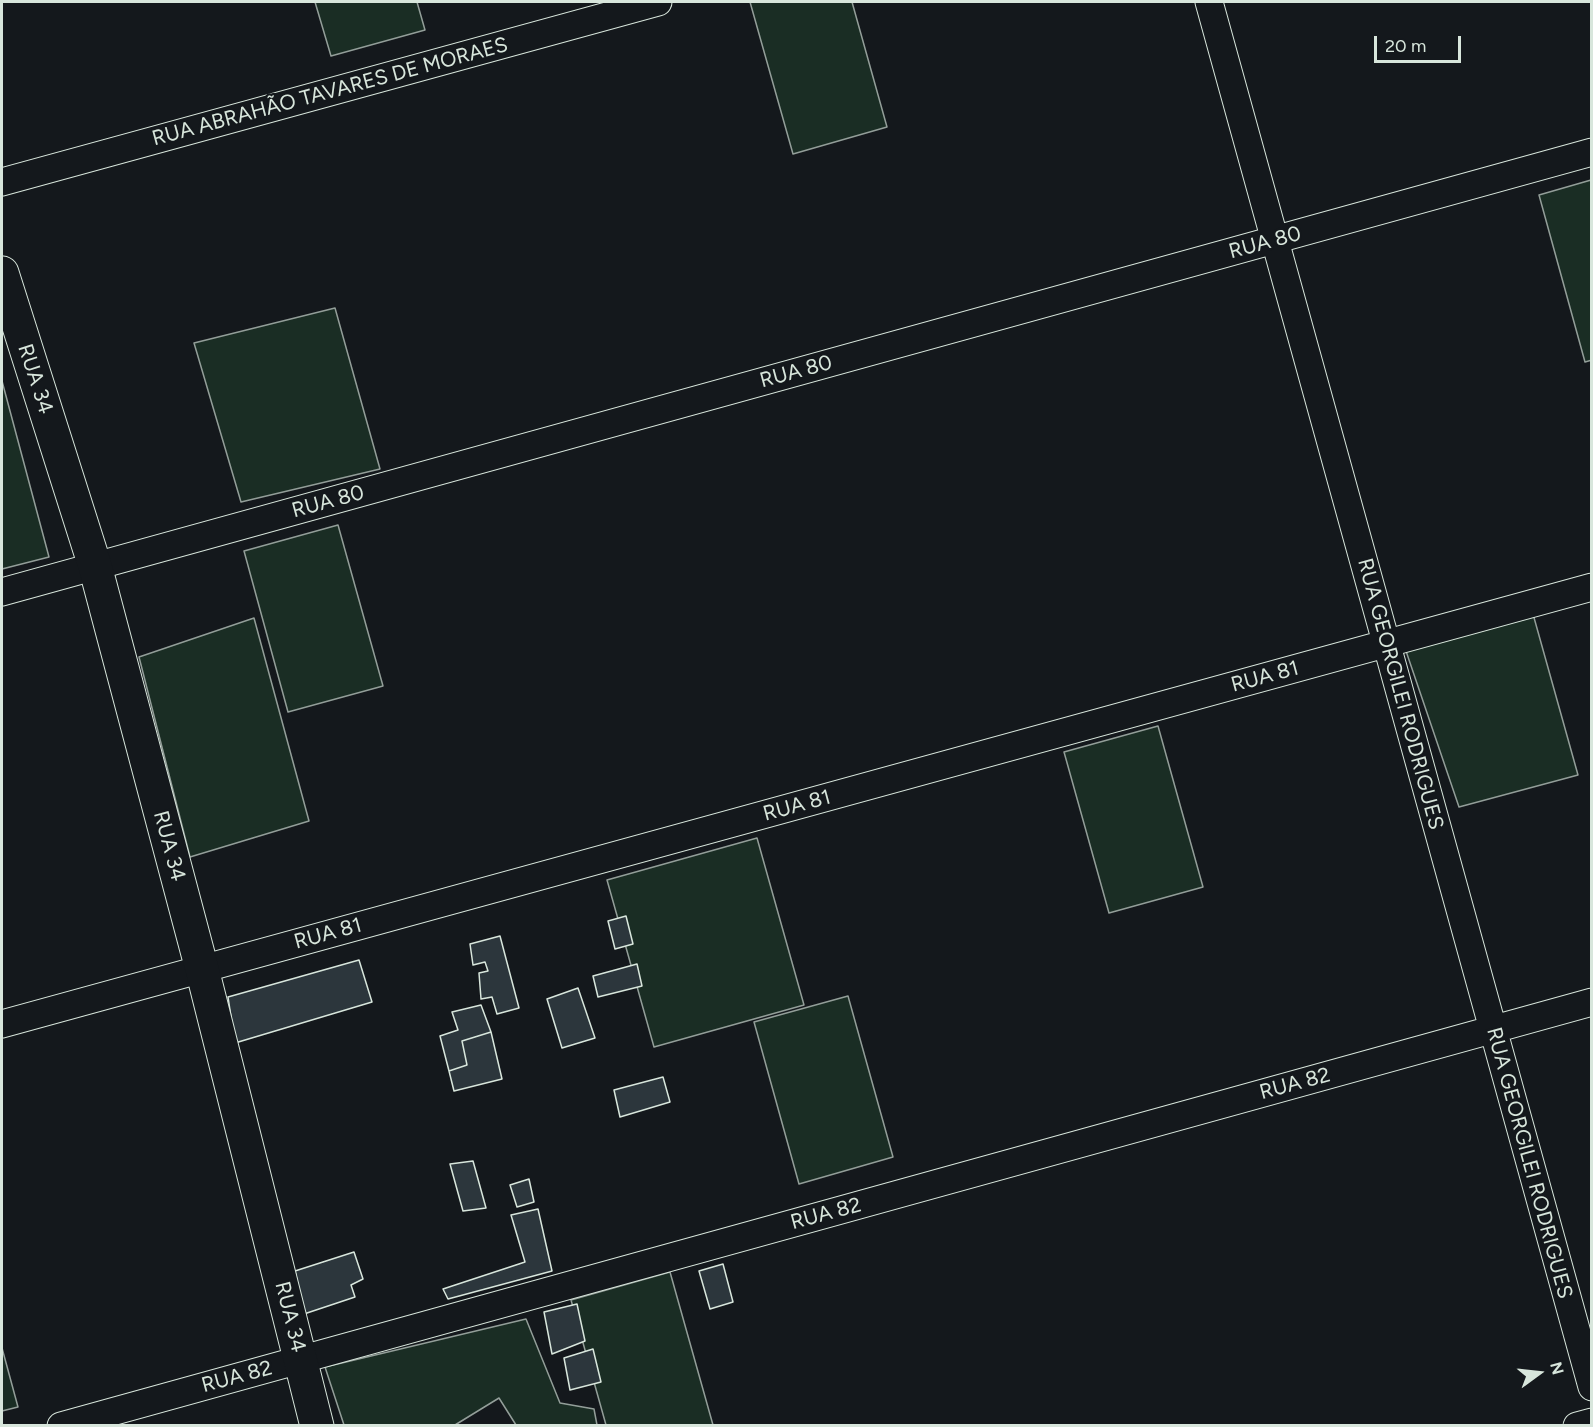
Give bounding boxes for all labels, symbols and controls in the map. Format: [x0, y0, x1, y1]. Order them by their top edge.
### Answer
scale bar [1377, 24, 1464, 62]
street label: RUA ABRAHÃO TAVARES DE MORAES [149, 32, 511, 152]
text: 20 m [1385, 35, 1426, 57]
street label: RUA 80 [1226, 221, 1304, 265]
street label: RUA 34 [12, 341, 58, 417]
street label: RUA 80 [757, 350, 835, 394]
street label: RUA 80 [289, 480, 367, 524]
street label: RUA GEORGILEI RODRIGUES [1352, 556, 1448, 832]
street label: RUA 81 [1228, 656, 1302, 698]
street label: RUA 81 [760, 785, 834, 827]
street label: RUA 34 [148, 808, 190, 884]
street label: RUA 81 [291, 913, 365, 955]
street label: RUA GEORGILEI RODRIGUES [1481, 1025, 1577, 1301]
street label: RUA 82 [1257, 1063, 1333, 1105]
street label: RUA 82 [788, 1193, 864, 1235]
street label: RUA 34 [269, 1279, 311, 1355]
north arrow [1509, 1343, 1569, 1403]
street label: RUA 82 [199, 1356, 275, 1398]
text: N [1546, 1360, 1568, 1377]

